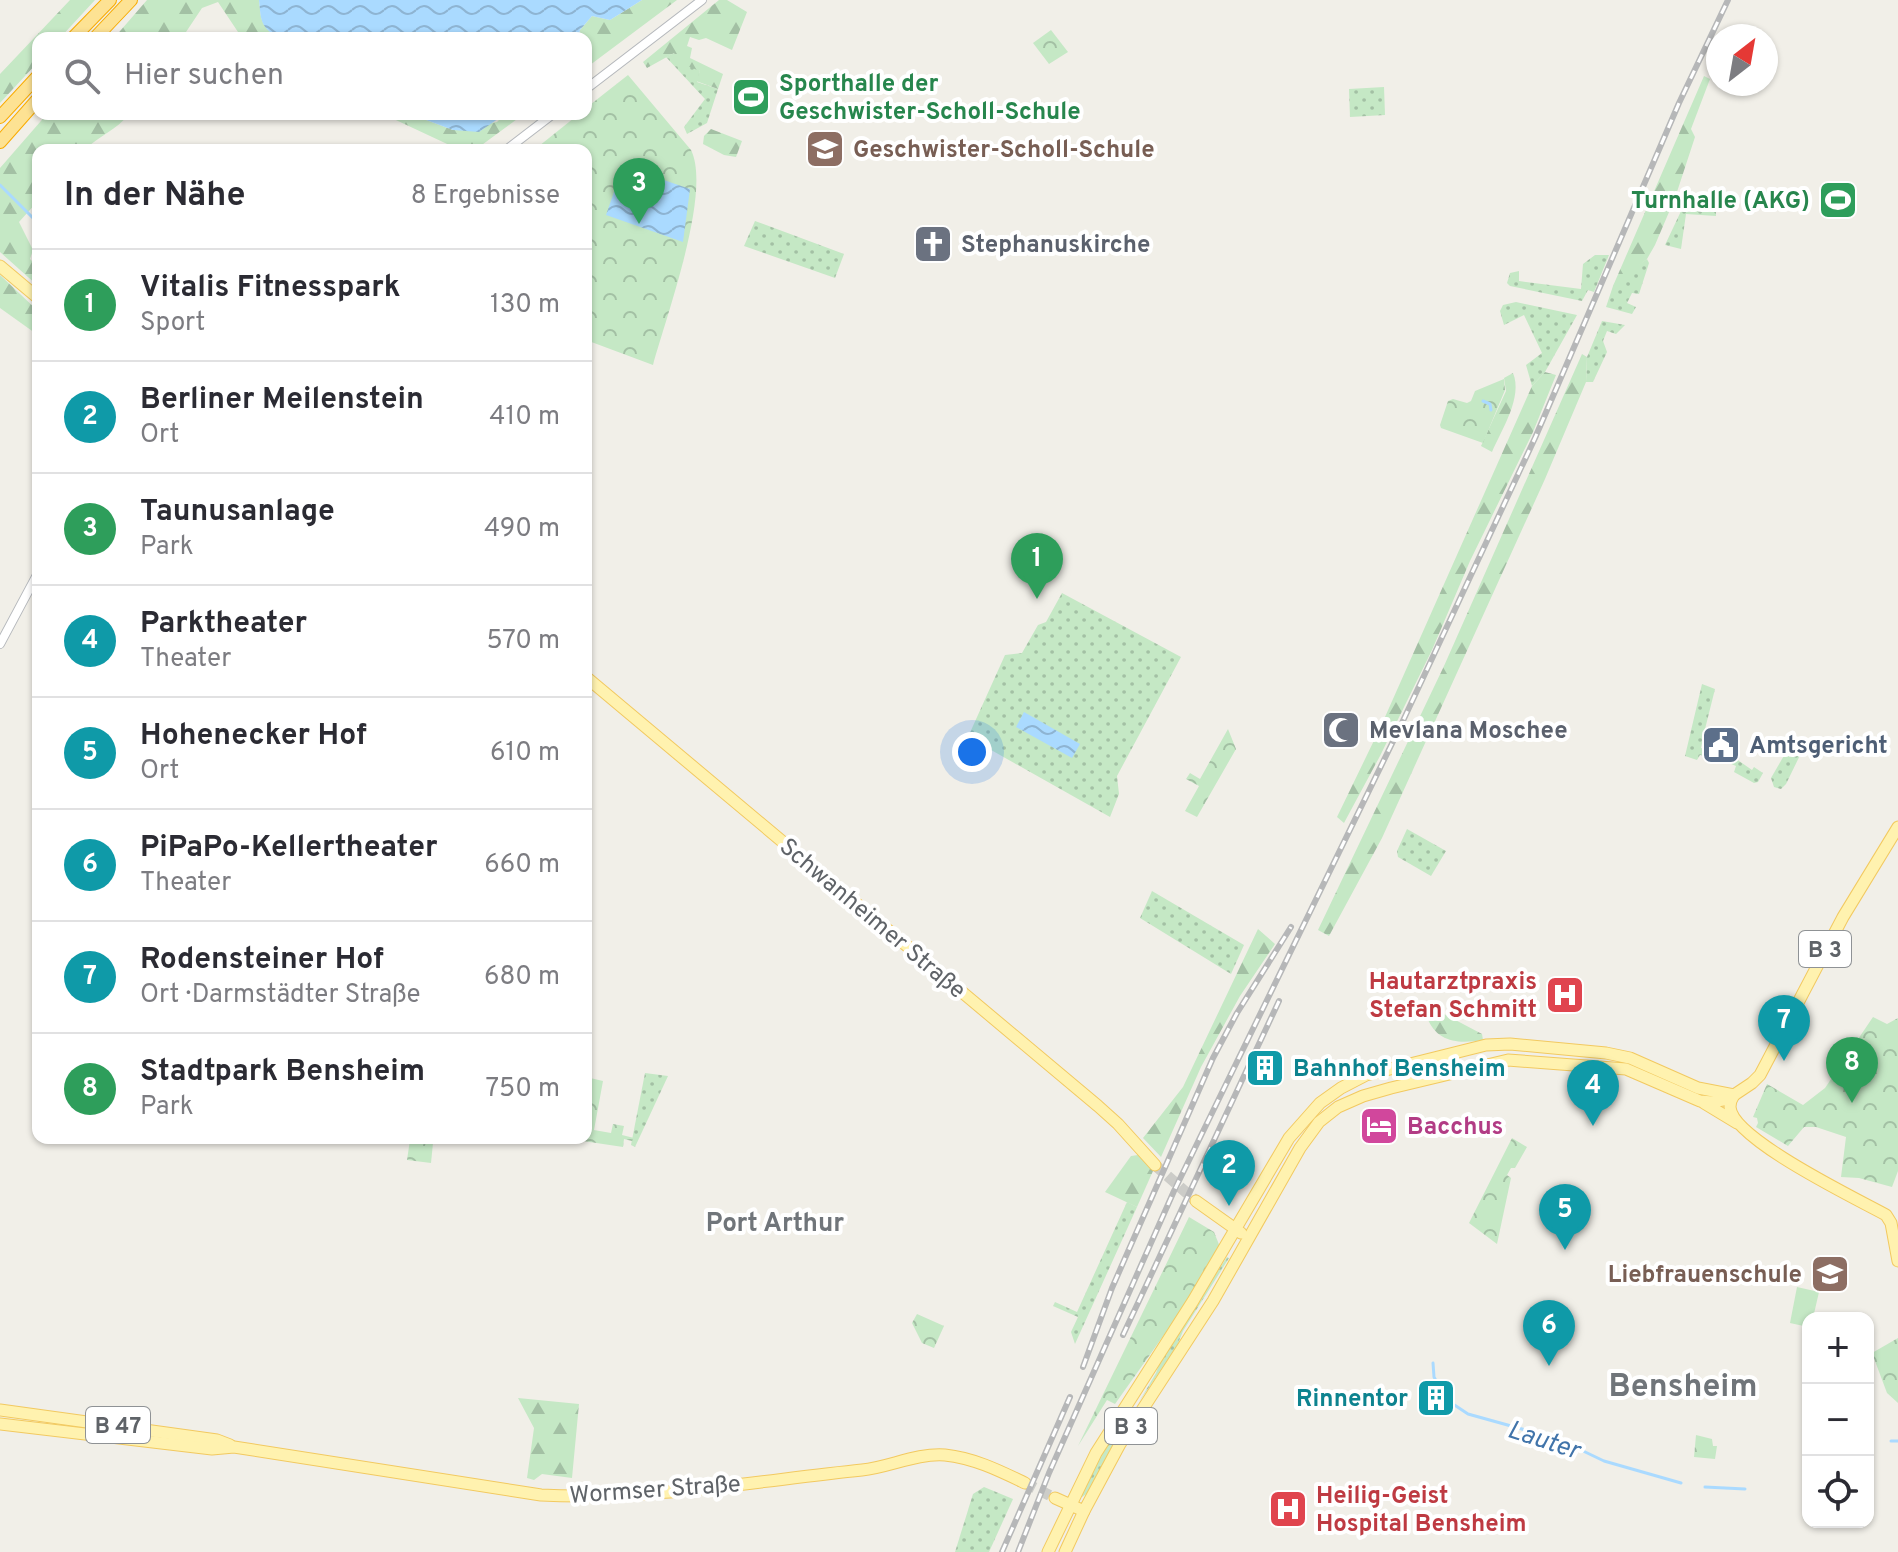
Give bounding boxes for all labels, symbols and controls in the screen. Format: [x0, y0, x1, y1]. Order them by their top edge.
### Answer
north arrow [1706, 24, 1778, 96]
search box [32, 32, 592, 120]
icon: search [60, 54, 104, 98]
text: Hier suchen [124, 58, 284, 95]
place label: Sporthalle der Geschwister-Scholl-Schule [779, 70, 1081, 128]
sports icon: Sporthalle der Geschwister-Scholl-Schule [730, 76, 772, 118]
school or university icon: Geschwister-Scholl-Schule [804, 128, 846, 170]
place label: Geschwister-Scholl-Schule [853, 136, 1155, 166]
pin: 3 [613, 158, 665, 224]
text: In der Nähe [64, 175, 246, 218]
sports icon: Turnhalle (AKG) [1817, 179, 1859, 221]
text: 8 Ergebnisse [411, 180, 560, 213]
place label: Turnhalle (AKG) [1631, 187, 1810, 217]
church icon: Stephanuskirche [912, 223, 954, 265]
place label: Stephanuskirche [961, 231, 1150, 261]
text: Vitalis Fitnesspark [140, 270, 400, 307]
text: 1 [85, 289, 95, 322]
text: 130 m [490, 289, 560, 322]
text: Sport [140, 307, 205, 340]
text: Berliner Meilenstein [140, 382, 424, 419]
text: 2 [82, 401, 98, 434]
text: 410 m [489, 401, 560, 434]
text: Ort [140, 419, 179, 452]
text: Taunusanlage [140, 494, 335, 531]
text: 3 [82, 513, 98, 546]
text: 490 m [484, 513, 560, 546]
text: Park [140, 531, 194, 564]
pin: 1 [1011, 533, 1063, 599]
text: Parktheater [140, 606, 307, 643]
text: 4 [82, 625, 98, 658]
text: 570 m [486, 625, 560, 658]
text: Theater [140, 643, 231, 676]
mosque icon: Mevlana Moschee [1320, 709, 1362, 751]
place label: Mevlana Moschee [1369, 717, 1568, 747]
text: Hohenecker Hof [140, 718, 367, 755]
public building icon: Amtsgericht [1700, 724, 1742, 766]
your location [952, 732, 992, 772]
place label: Amtsgericht [1749, 732, 1888, 762]
text: 5 [82, 737, 98, 770]
text: 610 m [490, 737, 560, 770]
text: Ort [140, 755, 179, 788]
text: PiPaPo-Kellertheater [140, 830, 438, 867]
street label: Schwanheimer Straße [772, 833, 971, 1006]
text: 6 [82, 849, 98, 882]
text: 660 m [484, 849, 560, 882]
text: Theater [140, 867, 231, 900]
road number: B 3 [1799, 931, 1851, 967]
text: Rodensteiner Hof [140, 942, 384, 979]
text: 7 [83, 961, 97, 994]
text: 680 m [484, 961, 560, 994]
place label: Hautarztpraxis Stefan Schmitt [1369, 968, 1537, 1026]
hospital icon: Hautarztpraxis Stefan Schmitt [1544, 974, 1586, 1016]
text: Ort · Darmstädter Straße [140, 979, 420, 1012]
pin: 7 [1758, 995, 1810, 1061]
pin: 8 [1826, 1037, 1878, 1103]
building icon: Bahnhof Bensheim [1244, 1047, 1286, 1089]
text: Stadtpark Bensheim [140, 1054, 425, 1091]
place label: Bahnhof Bensheim [1293, 1055, 1506, 1085]
pin: 4 [1567, 1060, 1619, 1126]
text: 8 [82, 1073, 98, 1106]
text: 750 m [486, 1073, 560, 1106]
text: Park [140, 1091, 194, 1124]
hotel icon: Bacchus [1358, 1105, 1400, 1147]
place label: Bacchus [1407, 1113, 1503, 1143]
pin: 2 [1203, 1140, 1255, 1206]
pin: 5 [1539, 1184, 1591, 1250]
district label: Port Arthur [706, 1208, 844, 1241]
school or university icon: Liebfrauenschule [1809, 1253, 1851, 1295]
place label: Liebfrauenschule [1608, 1261, 1802, 1291]
pin: 6 [1523, 1300, 1575, 1366]
map controls [1802, 1312, 1874, 1528]
button: + [1802, 1312, 1874, 1384]
district label: Bensheim [1609, 1368, 1757, 1408]
building icon: Rinnentor [1415, 1377, 1457, 1419]
button: − [1802, 1384, 1874, 1456]
place label: Rinnentor [1296, 1385, 1408, 1415]
road number: B 47 [86, 1407, 150, 1443]
road number: B 3 [1105, 1408, 1157, 1444]
water label: Lauter [1503, 1414, 1585, 1469]
button: locate [1802, 1456, 1874, 1528]
street label: Wormser Straße [569, 1470, 742, 1512]
place label: Heilig-Geist Hospital Bensheim [1316, 1482, 1527, 1540]
hospital icon: Heilig-Geist Hospital Bensheim [1267, 1488, 1309, 1530]

